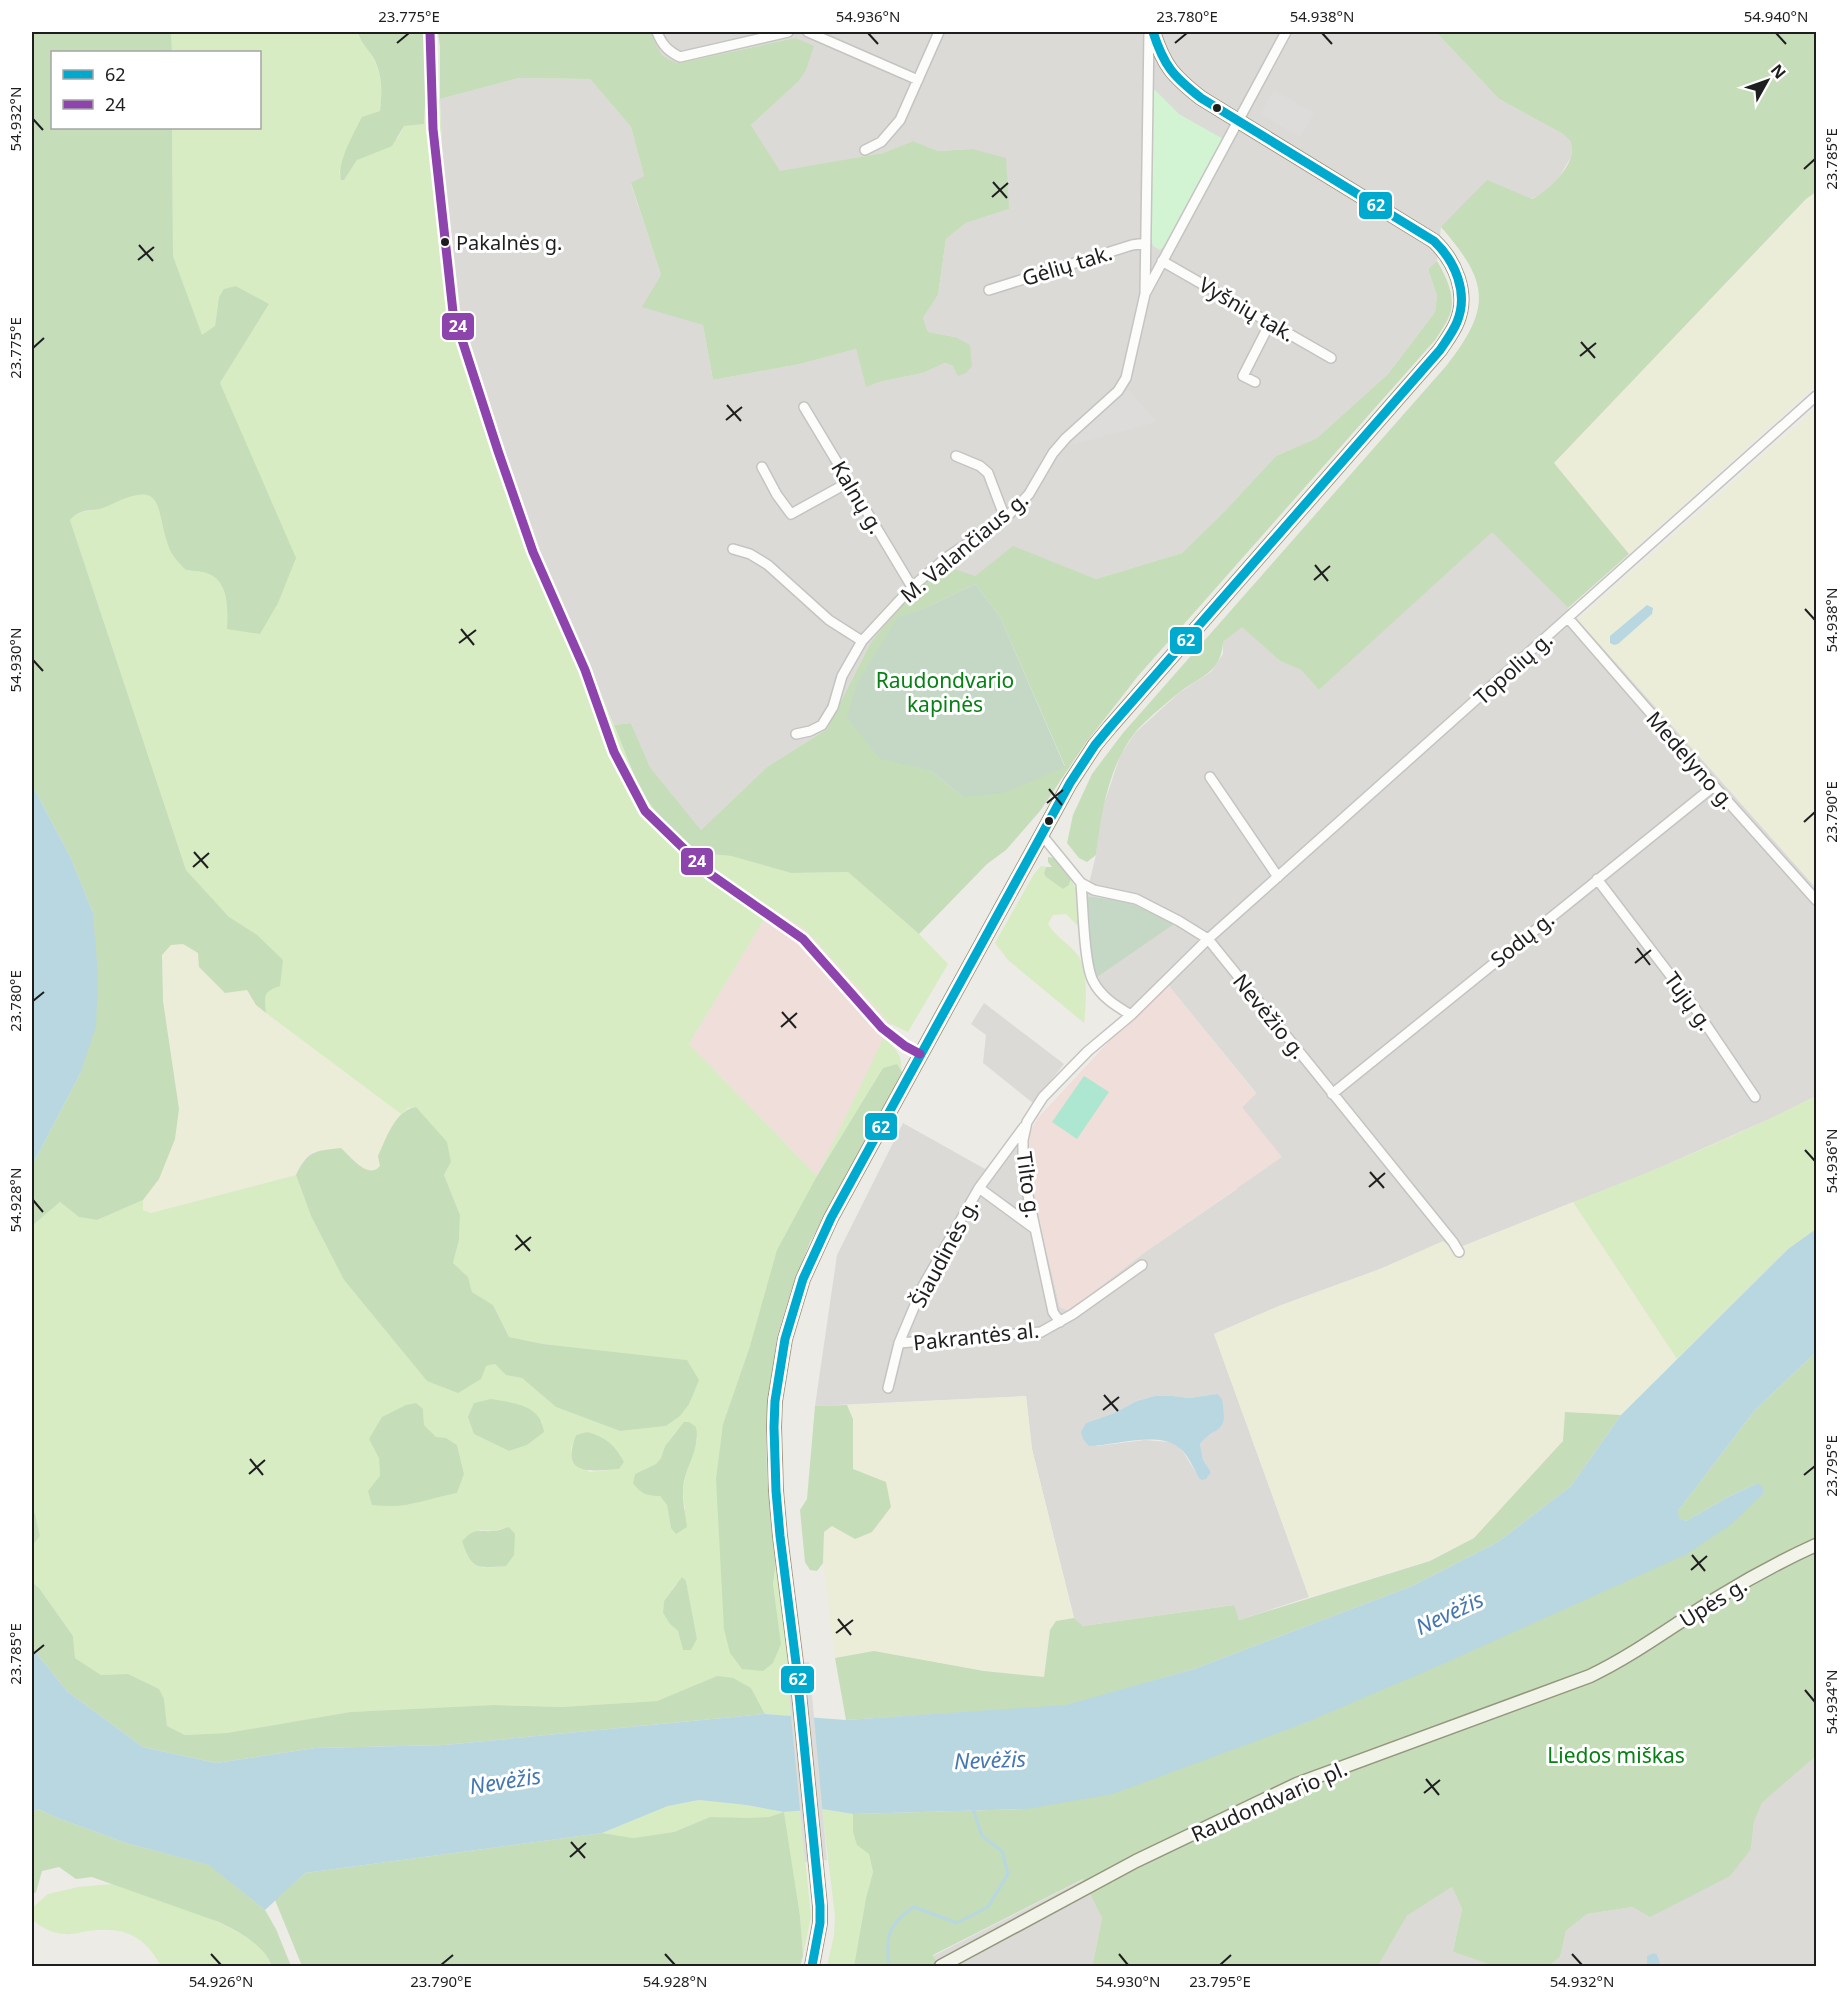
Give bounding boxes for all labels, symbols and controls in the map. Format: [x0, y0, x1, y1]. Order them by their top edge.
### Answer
text: 23.775°E [378, 6, 440, 26]
text: 54.936°N [836, 6, 900, 26]
text: 23.780°E [1156, 6, 1218, 26]
text: 54.938°N [1290, 6, 1354, 26]
text: 54.940°N [1744, 6, 1808, 26]
legend [51, 51, 261, 129]
north arrow [1737, 51, 1797, 111]
text: N [1766, 59, 1791, 83]
text: 62 [105, 62, 126, 86]
text: 54.932°N [5, 87, 25, 151]
text: 24 [105, 92, 126, 116]
unlabelled marker [1211, 102, 1223, 114]
text: 23.785°E [1821, 128, 1841, 190]
line badge: 62 [1358, 191, 1393, 220]
text: 62 [1367, 194, 1385, 216]
place label: Pakalnės g. [456, 229, 562, 256]
marker: Pakalnės g. [439, 236, 451, 248]
street label: Gėlių tak. [1019, 238, 1115, 292]
street label: Vyšnių tak. [1194, 270, 1300, 348]
line badge: 24 [441, 312, 475, 341]
text: 24 [449, 315, 467, 337]
text: 23.775°E [5, 317, 25, 379]
street label: Kalnų g. [825, 455, 891, 539]
street label: M. Valančiaus g. [894, 485, 1034, 609]
text: 54.938°N [1821, 588, 1841, 652]
street label: Topolių g. [1468, 625, 1558, 711]
line badge: 62 [1169, 626, 1203, 655]
text: 54.930°N [5, 628, 25, 692]
text: 62 [1177, 629, 1195, 651]
park label: Raudondvario kapinės [876, 666, 1014, 718]
street label: Medelyno g. [1641, 705, 1741, 815]
text: 23.790°E [1821, 781, 1841, 843]
unlabelled marker [1043, 815, 1055, 827]
line badge: 24 [680, 847, 714, 876]
text: 24 [688, 850, 706, 872]
street label: Sodų g. [1484, 905, 1560, 973]
street label: Tujų g. [1658, 966, 1720, 1036]
street label: Nevėžio g. [1227, 968, 1313, 1064]
text: 23.780°E [5, 970, 25, 1032]
line badge: 62 [864, 1112, 898, 1141]
text: 62 [872, 1116, 890, 1138]
text: 54.936°N [1821, 1129, 1841, 1193]
street label: Tilto g. [1010, 1150, 1048, 1220]
text: 54.928°N [5, 1168, 25, 1232]
street label: Šiaudinės g. [904, 1194, 984, 1312]
street label: Pakrantės al. [912, 1315, 1040, 1357]
text: 23.795°E [1821, 1435, 1841, 1497]
street label: Upės g. [1674, 1570, 1752, 1634]
water label: Nevėžis [1410, 1583, 1488, 1641]
text: 23.785°E [5, 1623, 25, 1685]
line badge: 62 [780, 1665, 815, 1694]
text: 62 [789, 1668, 807, 1690]
text: 54.934°N [1821, 1670, 1841, 1734]
park label: Liedos miškas [1547, 1741, 1685, 1769]
water label: Nevėžis [953, 1743, 1027, 1775]
street label: Raudondvario pl. [1187, 1754, 1351, 1848]
water label: Nevėžis [467, 1759, 543, 1800]
text: 54.926°N [189, 1971, 253, 1991]
text: 23.790°E [410, 1971, 472, 1991]
text: 54.928°N [643, 1971, 707, 1991]
text: 54.930°N [1096, 1971, 1160, 1991]
text: 23.795°E [1189, 1971, 1251, 1991]
text: 54.932°N [1550, 1971, 1614, 1991]

